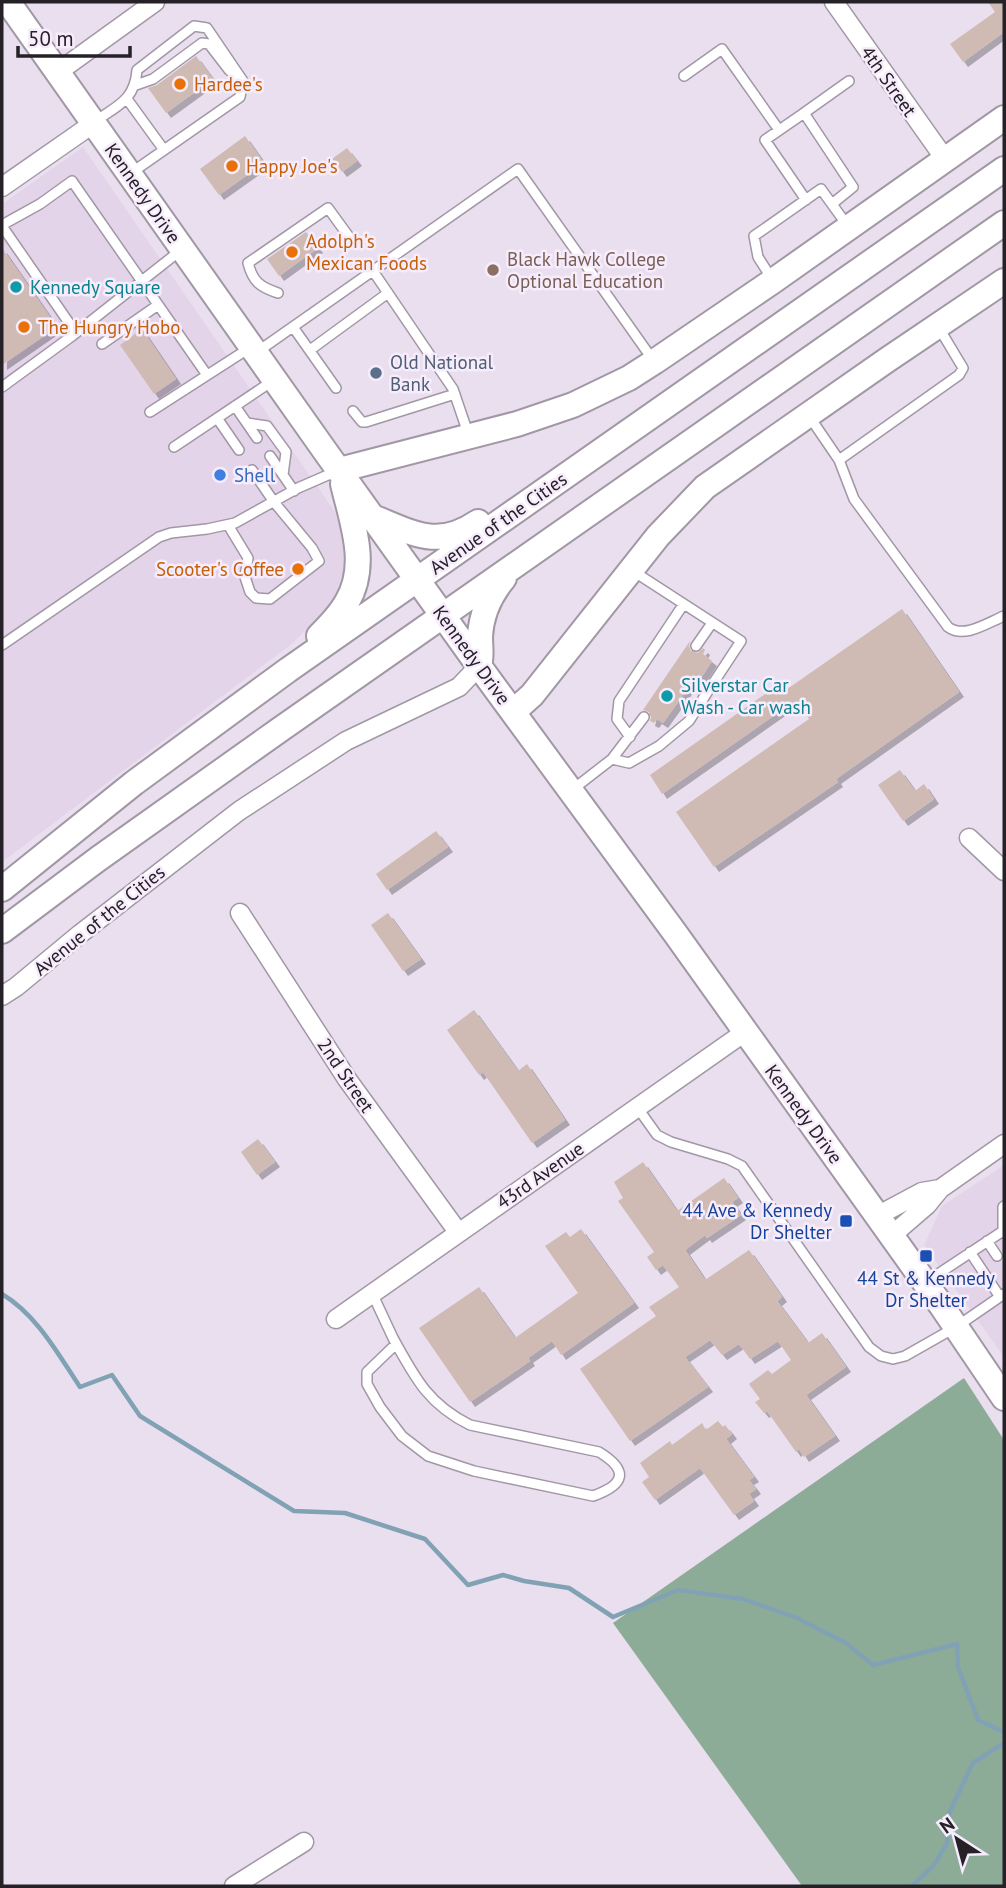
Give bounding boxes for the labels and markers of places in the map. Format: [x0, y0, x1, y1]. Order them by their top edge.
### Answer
place label: Hardee's [194, 72, 263, 96]
marker: Hardee's [172, 76, 188, 92]
place label: Happy Joe's [246, 154, 338, 178]
marker: Happy Joe's [224, 158, 240, 174]
place label: Adolph's Mexican Foods [306, 229, 427, 275]
marker: Adolph's Mexican Foods [284, 244, 300, 260]
place label: Black Hawk College Optional Education [507, 247, 666, 293]
marker: Black Hawk College Optional Education [485, 262, 501, 278]
place label: Kennedy Square [30, 275, 160, 299]
marker: Kennedy Square [8, 279, 24, 295]
place label: The Hungry Hobo [38, 315, 180, 339]
marker: The Hungry Hobo [16, 319, 32, 335]
place label: Old National Bank [390, 350, 494, 396]
marker: Old National Bank [368, 365, 384, 381]
place label: Shell [234, 463, 276, 487]
marker: Shell [212, 467, 228, 483]
place label: Scooter's Coffee [156, 557, 284, 581]
marker: Scooter's Coffee [290, 561, 306, 577]
place label: Silverstar Car Wash - Car wash [681, 673, 811, 719]
marker: Silverstar Car Wash - Car wash [659, 688, 675, 704]
place label: 44 Ave & Kennedy Dr Shelter [682, 1198, 833, 1244]
marker: 44 Ave & Kennedy Dr Shelter [838, 1213, 854, 1229]
marker: 44 St & Kennedy Dr Shelter [918, 1248, 934, 1264]
place label: 44 St & Kennedy Dr Shelter [857, 1266, 995, 1312]

